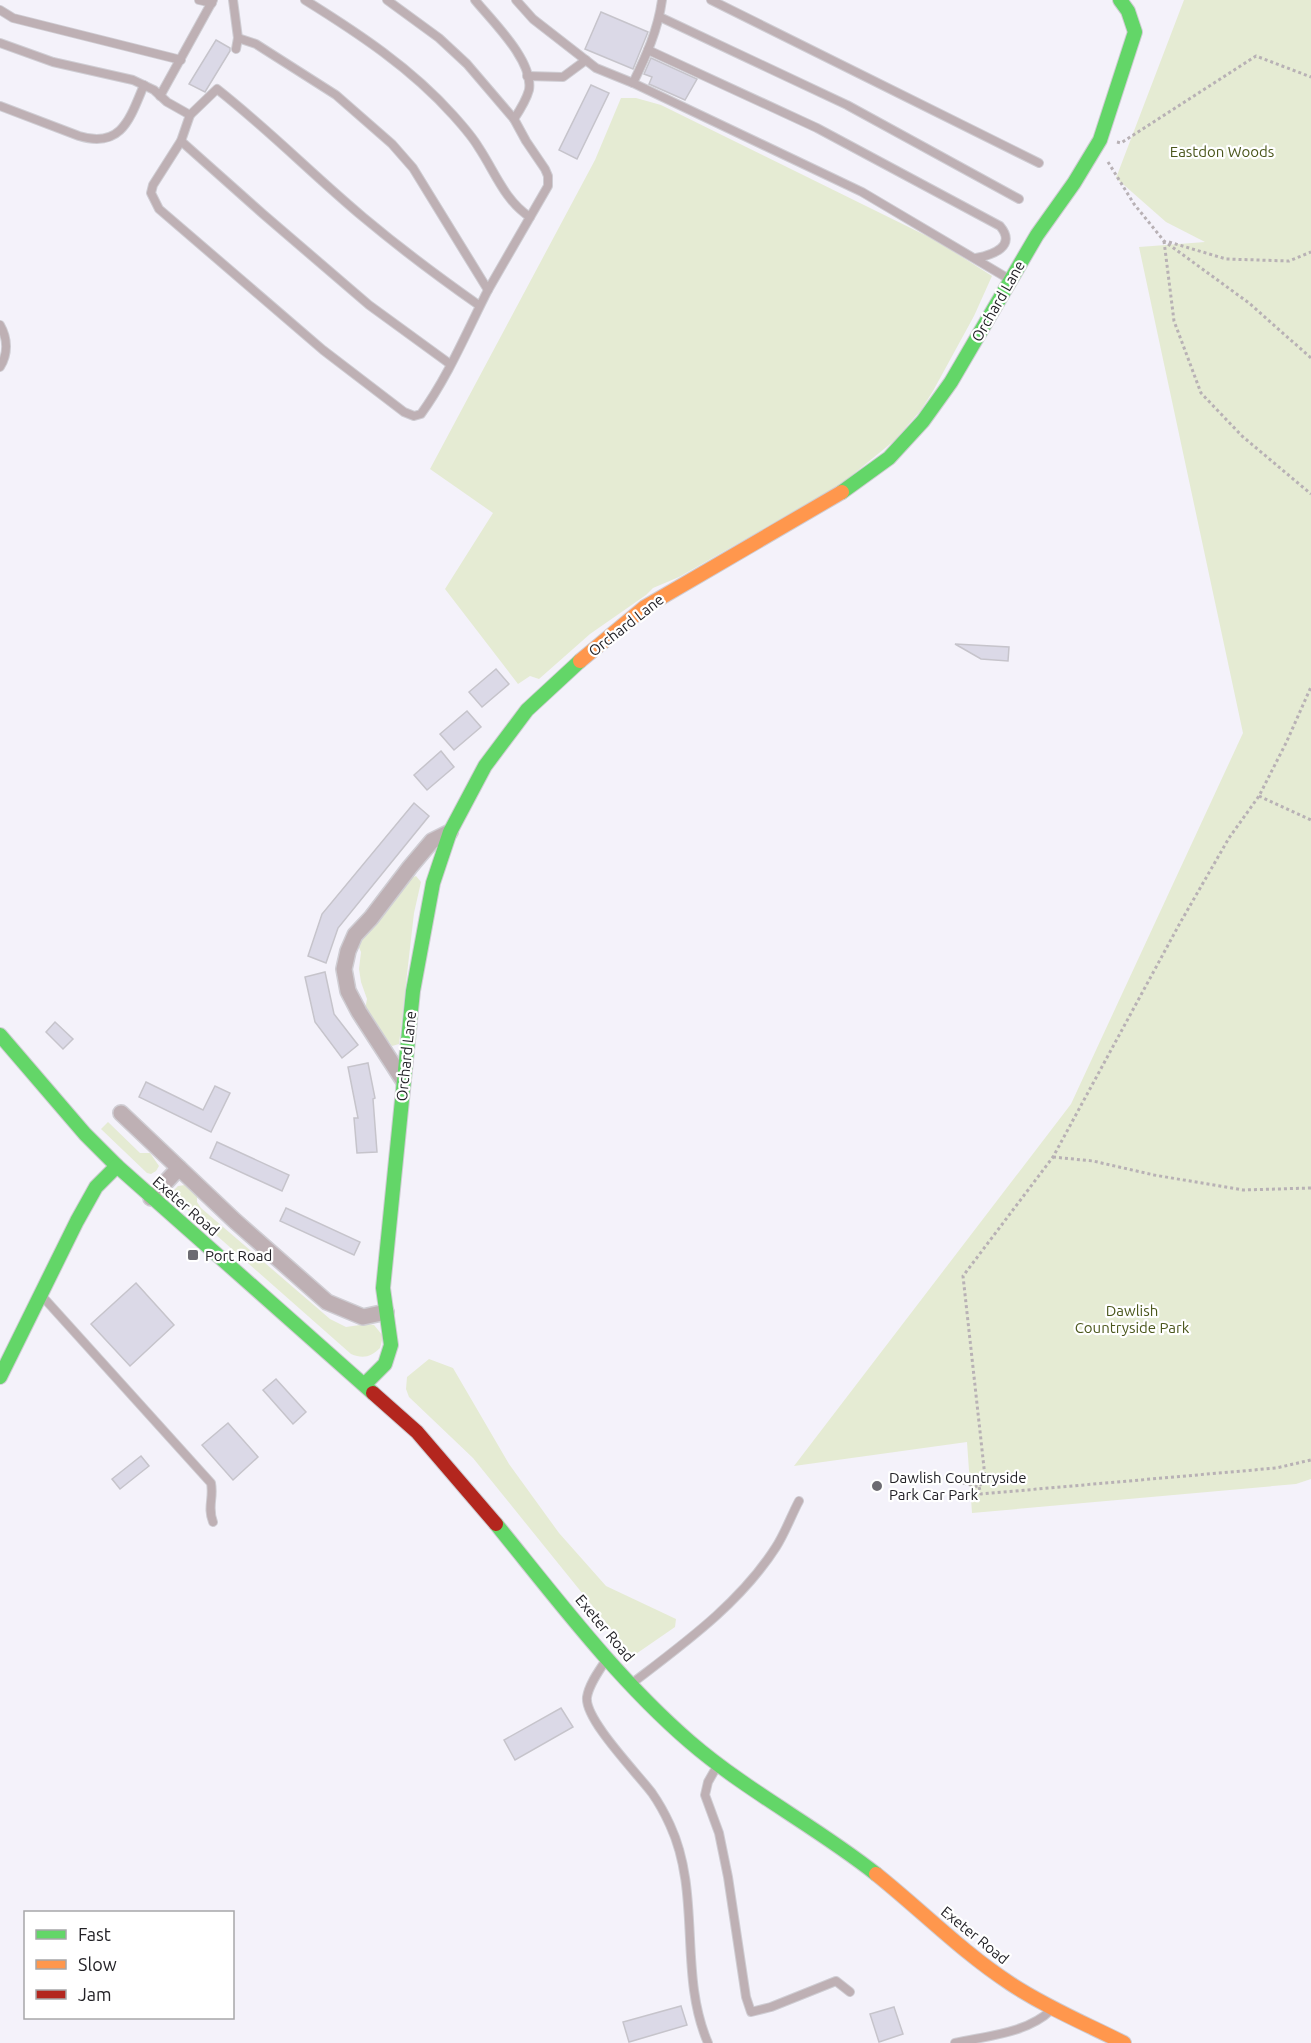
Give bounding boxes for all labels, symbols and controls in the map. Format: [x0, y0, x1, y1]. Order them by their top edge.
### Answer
park label: Eastdon Woods [1170, 143, 1274, 160]
street label: Orchard Lane [968, 257, 1028, 345]
street label: Orchard Lane [585, 590, 667, 660]
street label: Orchard Lane [393, 1010, 419, 1102]
street label: Exeter Road [149, 1173, 223, 1239]
place label: Port Road [205, 1247, 272, 1264]
marker: Port Road [186, 1248, 200, 1262]
park label: Dawlish Countryside Park [1075, 1302, 1190, 1336]
place label: Dawlish Countryside Park Car Park [889, 1469, 1026, 1503]
marker: Dawlish Countryside Park Car Park [870, 1479, 884, 1493]
street label: Exeter Road [572, 1591, 638, 1665]
street label: Exeter Road [938, 1903, 1012, 1967]
legend [24, 1911, 234, 2019]
text: Fast [78, 1924, 111, 1944]
text: Slow [78, 1954, 117, 1974]
text: Jam [78, 1984, 112, 2004]

